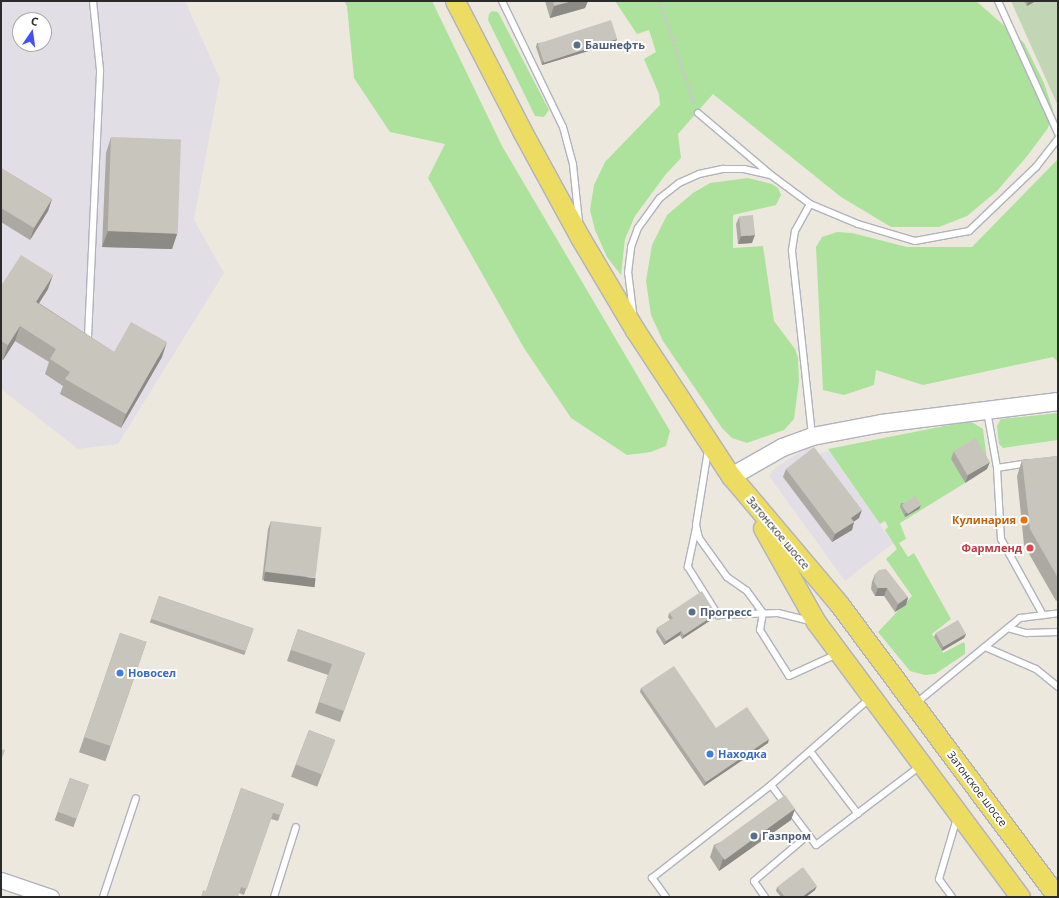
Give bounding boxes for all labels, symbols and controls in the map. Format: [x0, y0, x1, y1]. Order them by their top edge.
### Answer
north arrow [12, 12, 52, 52]
text: С [29, 13, 40, 29]
place label: Башнефть [585, 38, 645, 52]
marker: Башнефть [572, 40, 582, 50]
street label: Затонское шоссе [744, 494, 812, 572]
place label: Кулинария [952, 513, 1016, 527]
marker: Кулинария [1019, 515, 1029, 525]
place label: Фармленд [961, 541, 1022, 555]
marker: Фармленд [1025, 543, 1035, 553]
place label: Прогресс [700, 605, 752, 619]
marker: Прогресс [687, 607, 697, 617]
place label: Новосел [128, 666, 176, 680]
marker: Новосел [115, 668, 125, 678]
place label: Находка [718, 747, 767, 761]
marker: Находка [705, 749, 715, 759]
street label: Затонское шоссе [944, 749, 1010, 829]
place label: Газпром [762, 829, 811, 843]
marker: Газпром [749, 831, 759, 841]

